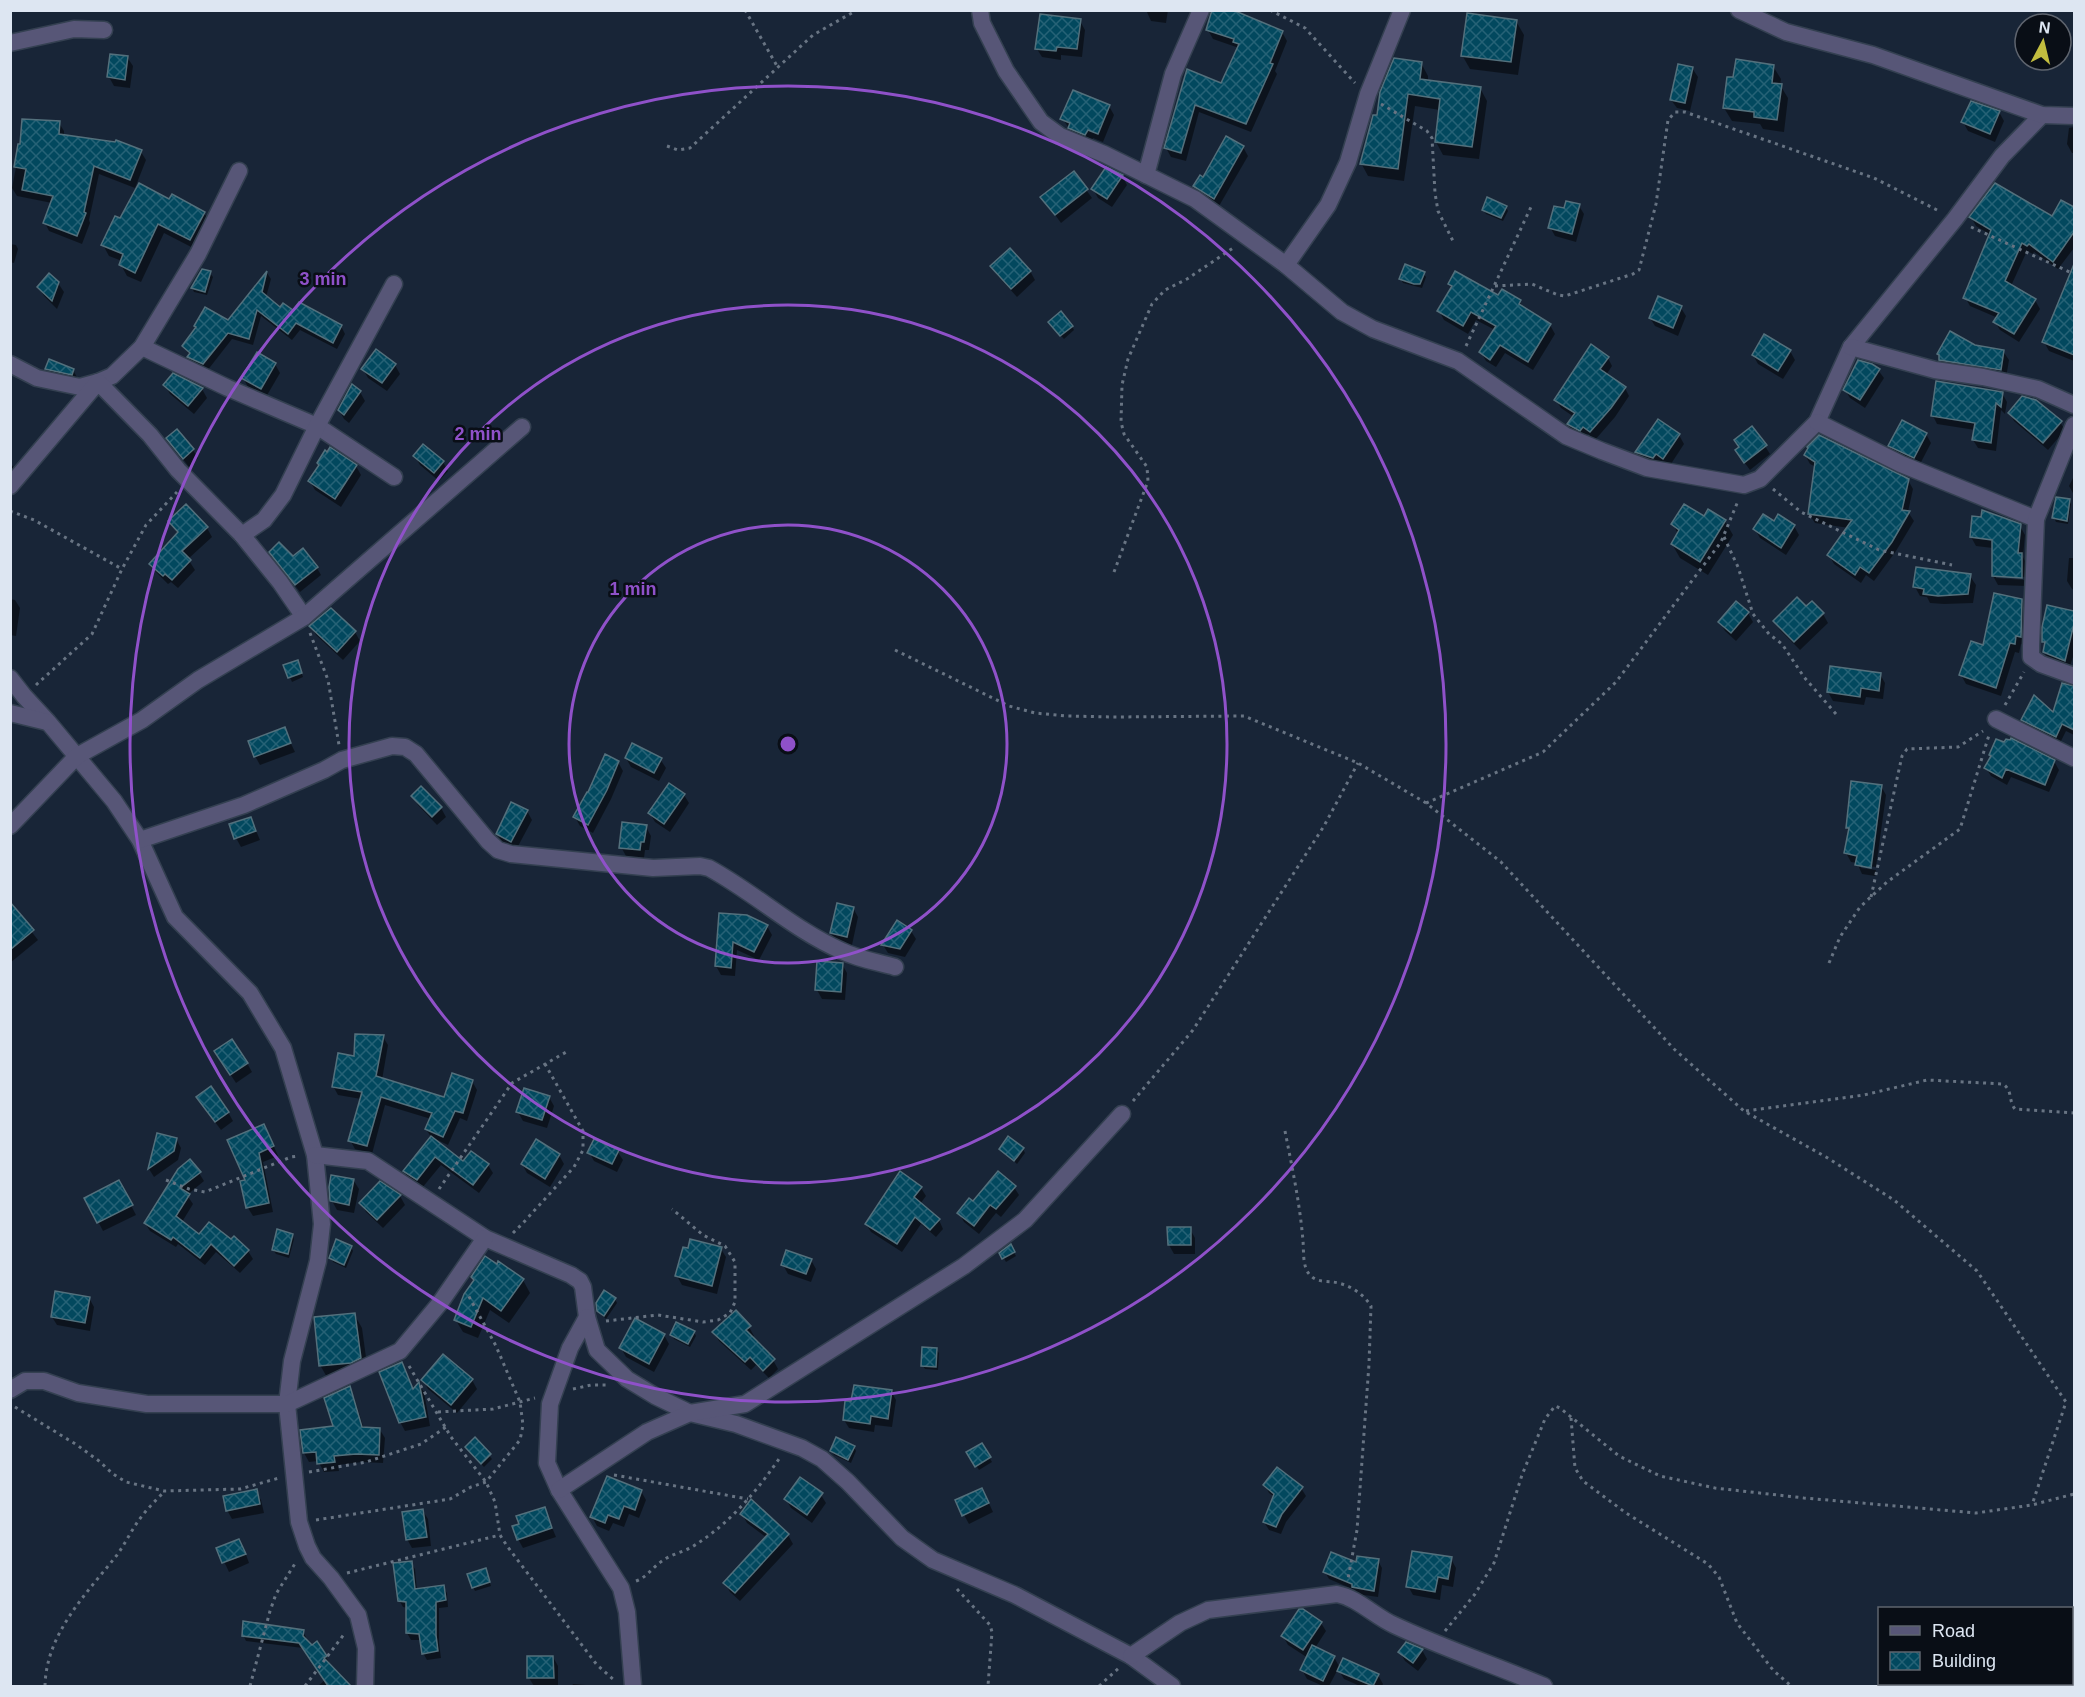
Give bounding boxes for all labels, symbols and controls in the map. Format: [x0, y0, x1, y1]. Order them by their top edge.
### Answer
north arrow [2013, 12, 2073, 72]
text: N [2038, 18, 2052, 37]
text: 3 min [299, 269, 347, 289]
text: 2 min [454, 424, 502, 444]
text: 1 min [609, 579, 657, 599]
centre of rings [778, 734, 798, 754]
legend [1878, 1607, 2073, 1685]
text: Road [1932, 1621, 1975, 1641]
text: Building [1932, 1651, 1996, 1671]

